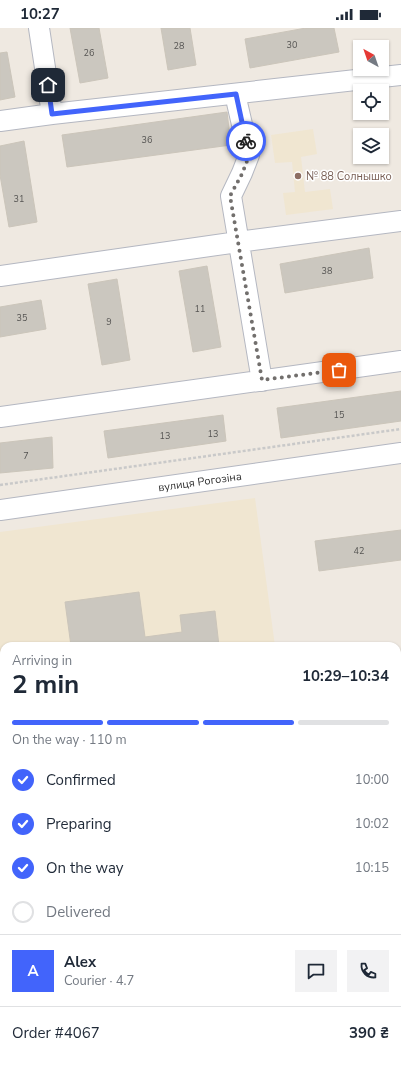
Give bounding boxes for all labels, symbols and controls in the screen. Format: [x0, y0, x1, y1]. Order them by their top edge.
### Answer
text: 10:27 [20, 4, 60, 24]
house number: 30 [287, 39, 297, 51]
house number: 28 [174, 40, 184, 52]
north arrow [353, 40, 389, 76]
map controls [353, 40, 389, 164]
house number: 26 [84, 47, 94, 59]
pin [31, 68, 65, 102]
icon: home [37, 74, 59, 96]
button: locate [353, 84, 389, 120]
courier [226, 121, 266, 161]
button: layers [353, 128, 389, 164]
icon: bike [235, 130, 257, 152]
house number: 36 [142, 134, 152, 146]
place label: № 88 Солнышко [306, 169, 392, 184]
marker: № 88 Солнышко [293, 171, 303, 181]
house number: 31 [14, 193, 24, 205]
house number: 38 [322, 265, 332, 277]
house number: 11 [195, 303, 205, 315]
house number: 35 [17, 312, 27, 324]
house number: 9 [106, 316, 112, 328]
pin [322, 353, 356, 387]
icon: bag [328, 359, 350, 381]
house number: 15 [334, 409, 344, 421]
house number: 13 [208, 428, 218, 440]
house number: 13 [160, 430, 170, 442]
house number: 7 [23, 450, 29, 462]
street label: вулиця Рогозіна [157, 469, 243, 495]
house number: 42 [354, 545, 364, 557]
text: Arriving in [12, 652, 72, 670]
text: 10:29–10:34 [302, 666, 389, 686]
text: 2 min [12, 667, 79, 702]
text: On the way · 110 m [12, 731, 127, 749]
icon: check [12, 769, 34, 791]
text: Confirmed [46, 770, 116, 790]
text: 10:00 [355, 771, 389, 789]
icon: check [12, 813, 34, 835]
text: Preparing [46, 814, 111, 834]
text: 10:02 [355, 815, 389, 833]
icon: check [12, 857, 34, 879]
text: On the way [46, 858, 124, 878]
text: 10:15 [355, 859, 389, 877]
text: Delivered [46, 902, 111, 922]
button: chat [295, 950, 337, 992]
button: phone [347, 950, 389, 992]
text: Alex [64, 952, 96, 972]
text: A [27, 961, 39, 981]
text: Courier · 4.7 [64, 972, 134, 990]
text: Order #4067 [12, 1023, 100, 1043]
text: 390 ₴ [349, 1023, 389, 1043]

